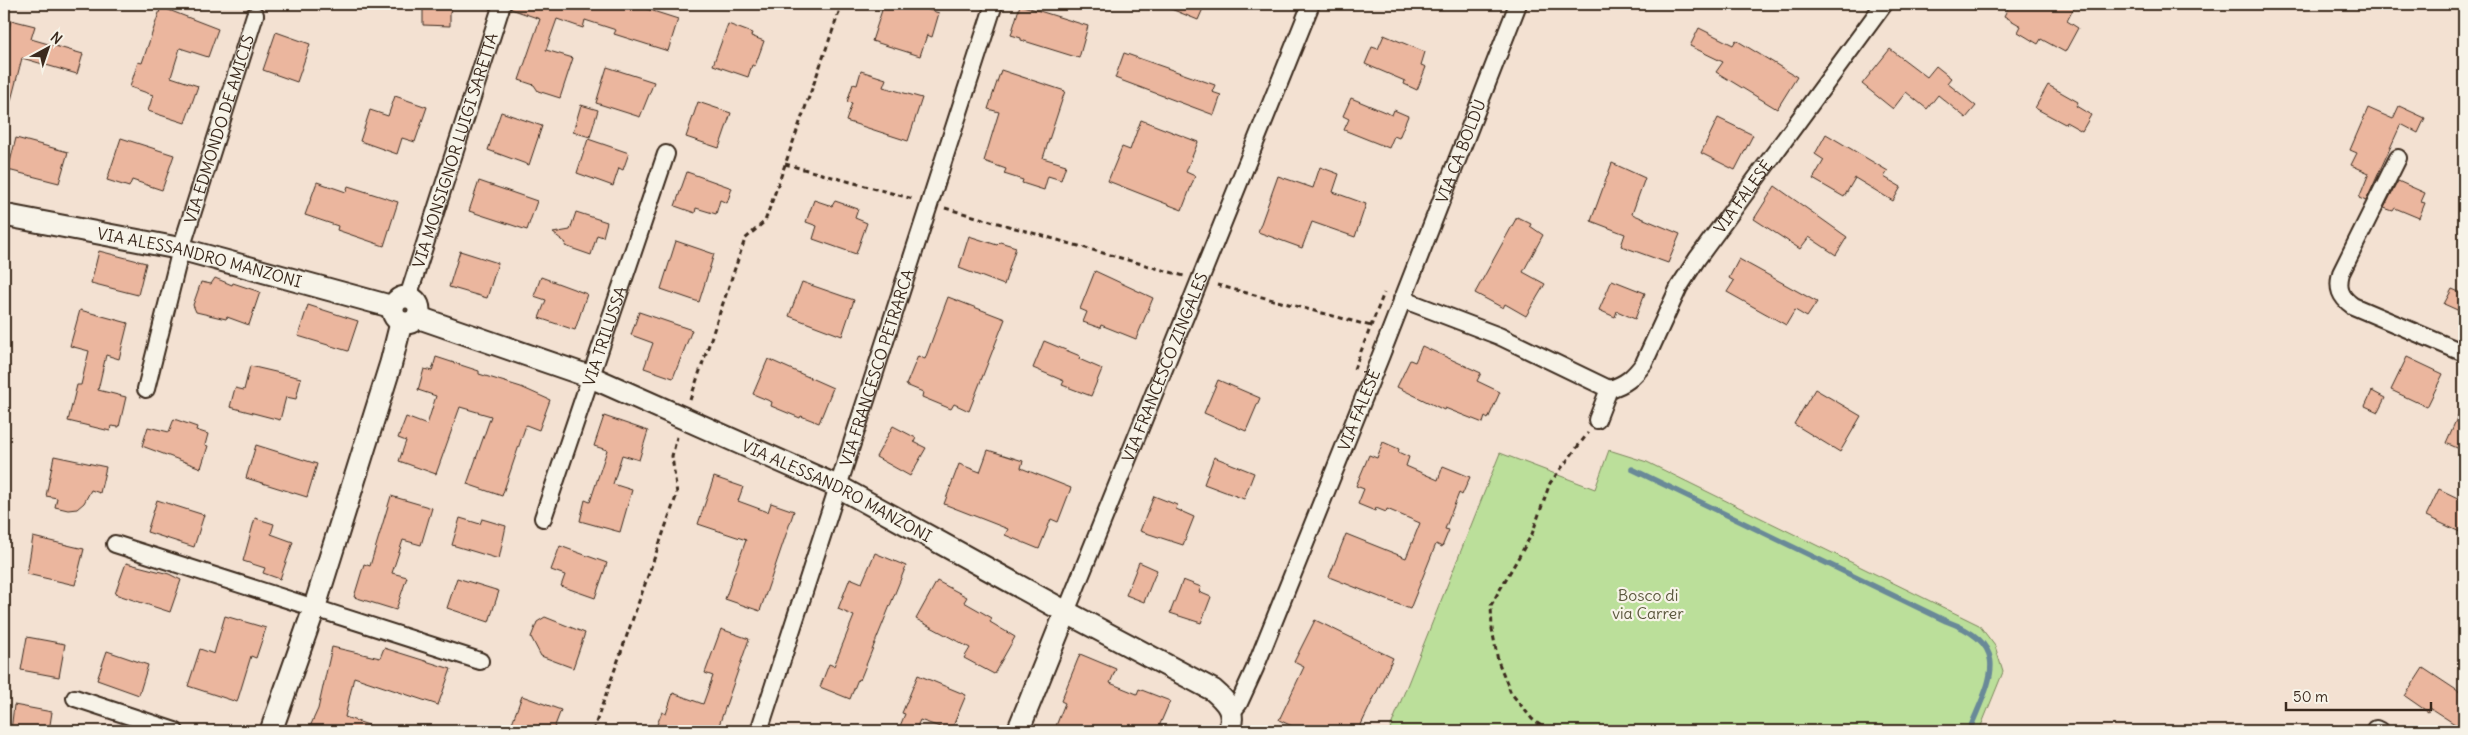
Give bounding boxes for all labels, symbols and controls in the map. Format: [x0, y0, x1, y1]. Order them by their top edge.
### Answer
north arrow [22, 22, 72, 72]
text: N [47, 28, 66, 48]
street label: VIA MONSIGNOR LUIGI SARETTA [408, 30, 502, 270]
street label: VIA EDMONDO DE AMICIS [180, 32, 258, 226]
street label: VIA CÀ BOLDÙ [1431, 97, 1490, 206]
street label: VIA FALESÈ [1709, 156, 1776, 237]
street label: VIA ALESSANDRO MANZONI [96, 223, 304, 292]
street label: VIA FRANCESCO PETRARCA [835, 267, 918, 468]
street label: VIA FRANCESCO ZINGALES [1118, 269, 1212, 465]
street label: VIA TRILUSSA [578, 284, 631, 389]
street label: VIA FALESÈ [1334, 366, 1384, 454]
street label: VIA ALESSANDRO MANZONI [739, 435, 935, 546]
park label: Bosco di via Carrer [1612, 585, 1684, 623]
scale bar [2286, 680, 2430, 712]
text: 50 m [2293, 687, 2328, 706]

